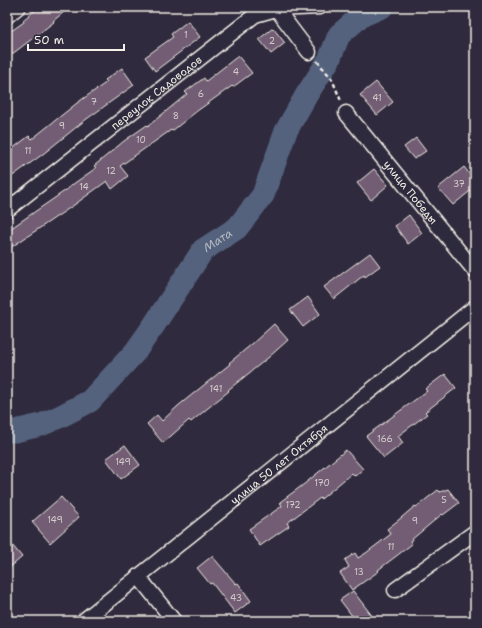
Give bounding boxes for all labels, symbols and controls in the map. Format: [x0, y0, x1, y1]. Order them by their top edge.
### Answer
scale bar [28, 26, 124, 52]
house number: 1 [184, 29, 188, 41]
text: 50 m [34, 32, 64, 48]
house number: 2 [269, 35, 275, 47]
street label: переулок Садоводов [108, 52, 205, 133]
house number: 4 [233, 66, 239, 78]
house number: 6 [198, 88, 204, 100]
house number: 41 [372, 92, 382, 104]
house number: 7 [91, 96, 97, 108]
house number: 8 [173, 110, 179, 122]
house number: 9 [59, 120, 65, 132]
house number: 10 [136, 134, 146, 146]
house number: 11 [24, 145, 32, 157]
street label: улица Победы [380, 157, 441, 227]
house number: 12 [106, 165, 116, 177]
house number: 37 [453, 178, 465, 190]
house number: 14 [79, 181, 89, 193]
water label: Мата [200, 225, 235, 256]
house number: 141 [210, 383, 222, 395]
street label: улица 50 лет Октября [227, 420, 331, 508]
house number: 166 [377, 433, 393, 445]
house number: 149 [115, 456, 131, 468]
house number: 170 [314, 477, 330, 489]
house number: 5 [441, 494, 447, 506]
house number: 172 [285, 499, 301, 511]
house number: 149 [47, 514, 63, 526]
house number: 9 [412, 515, 418, 527]
house number: 11 [387, 541, 395, 553]
house number: 13 [354, 566, 364, 578]
house number: 43 [230, 592, 242, 604]

